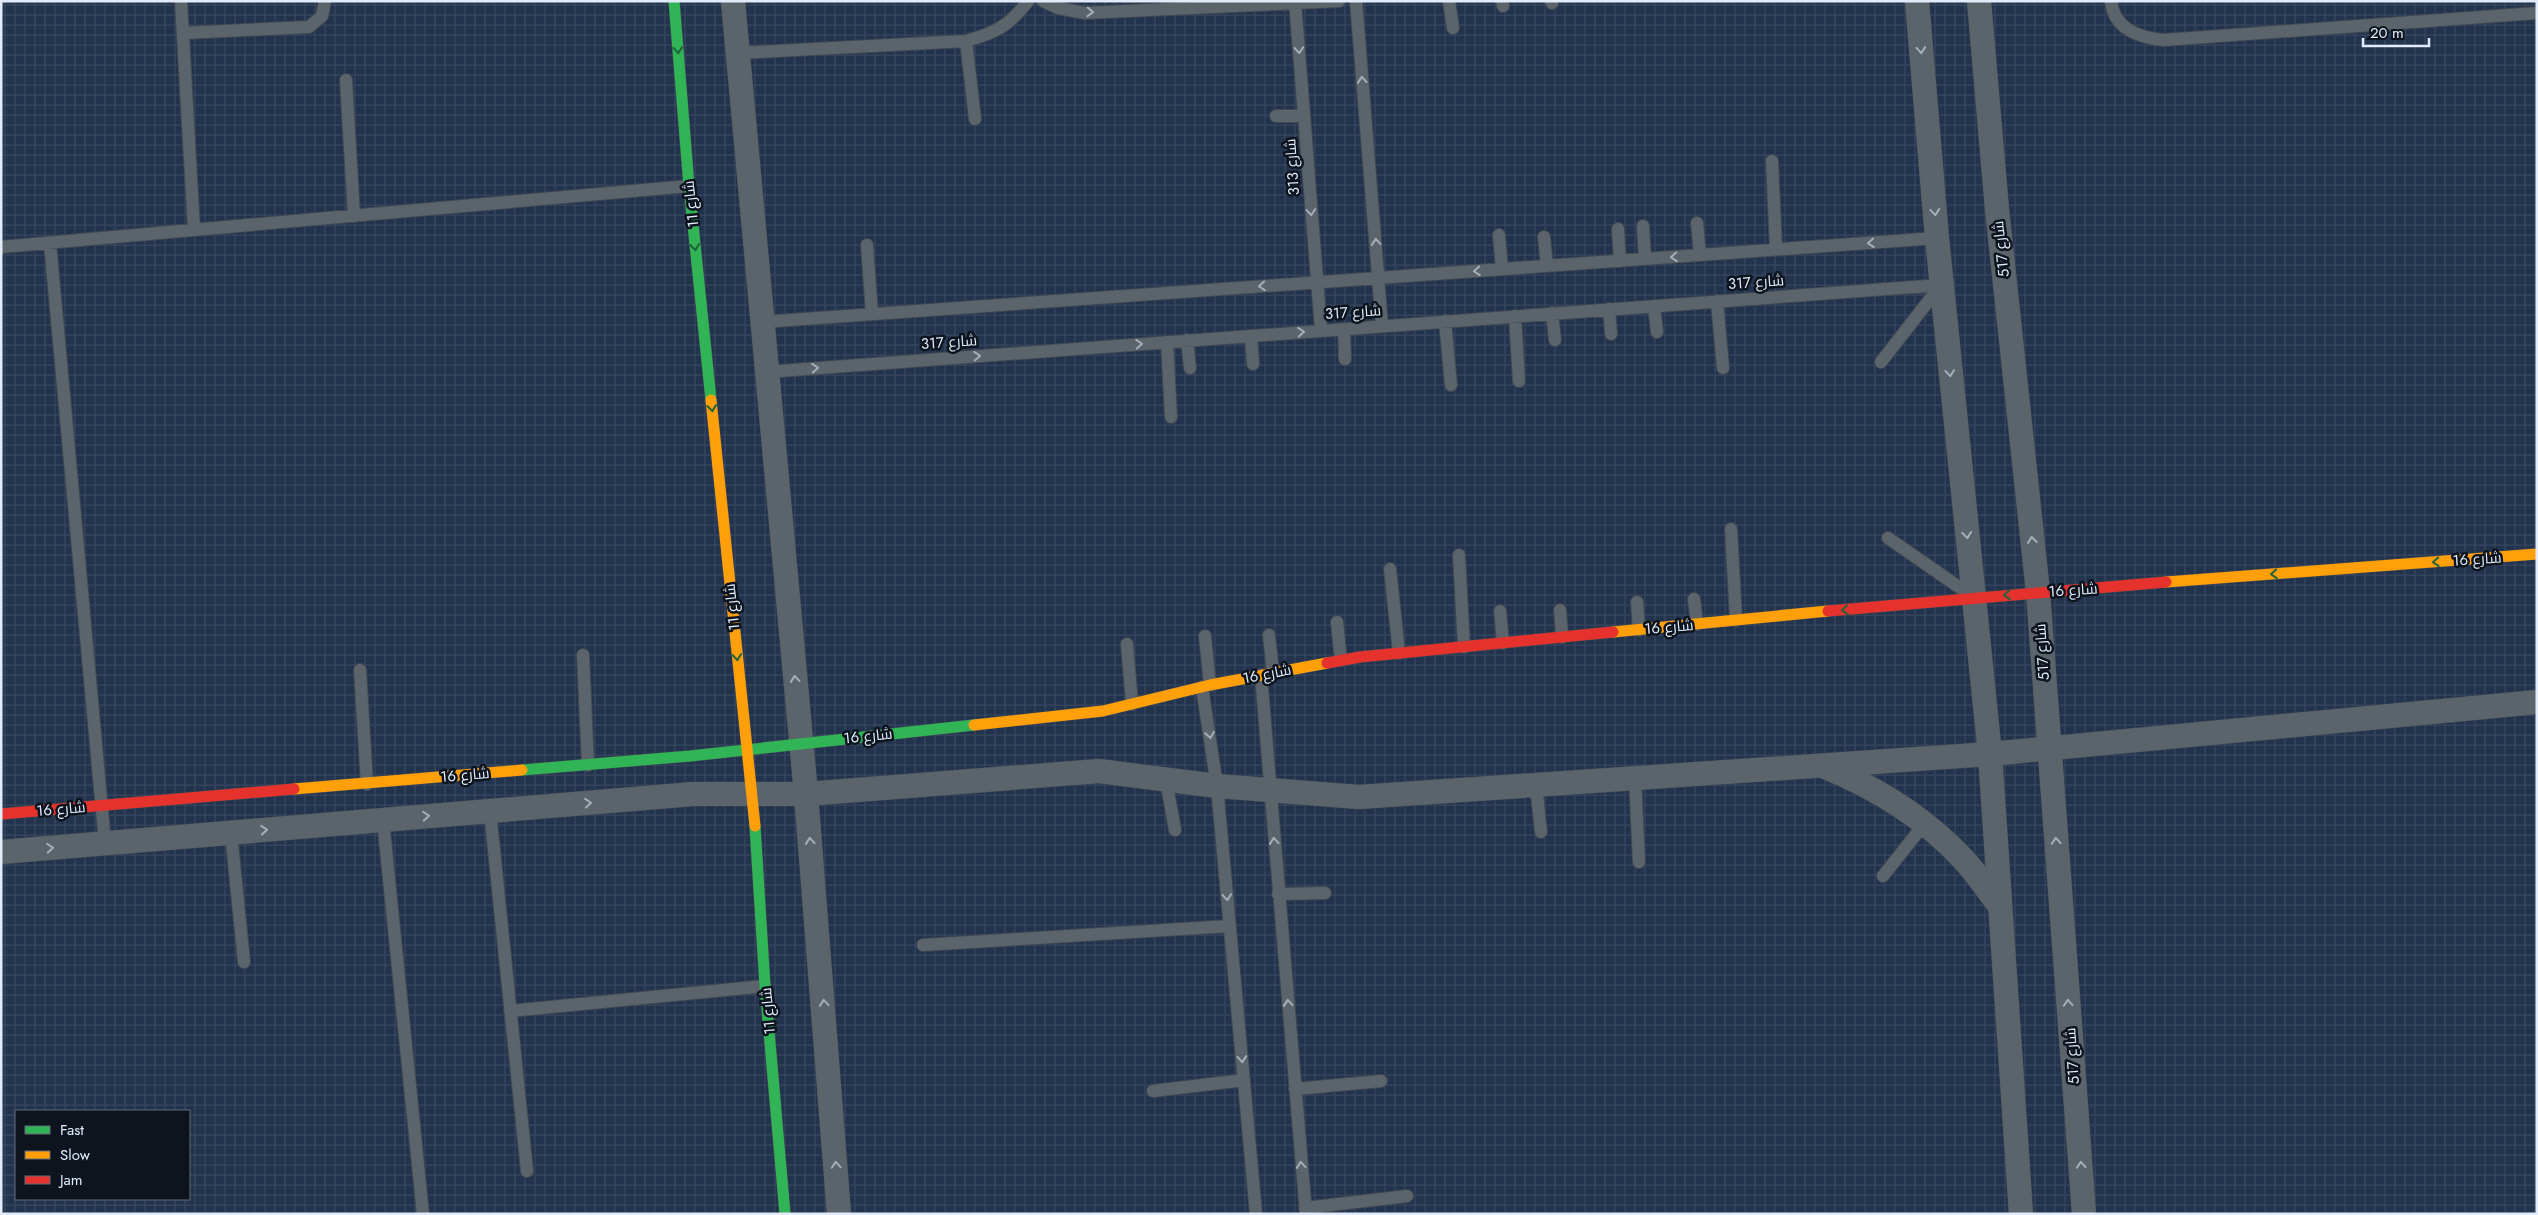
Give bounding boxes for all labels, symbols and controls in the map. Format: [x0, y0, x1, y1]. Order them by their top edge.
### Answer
one-way arrow [1086, 7, 1094, 18]
scale bar [2363, 15, 2429, 47]
text: 20 m [2370, 22, 2404, 44]
one-way arrow [672, 46, 683, 54]
one-way arrow [1293, 46, 1304, 54]
one-way arrow [1915, 46, 1926, 54]
one-way arrow [1357, 76, 1368, 84]
street label: شارع 313 [1279, 138, 1305, 196]
street label: شارع 11 [678, 179, 704, 229]
one-way arrow [1306, 208, 1317, 216]
one-way arrow [1929, 208, 1940, 216]
street label: شارع 517 [1987, 220, 2015, 278]
one-way arrow [1866, 237, 1874, 248]
one-way arrow [1370, 238, 1381, 246]
one-way arrow [689, 243, 700, 251]
one-way arrow [1669, 251, 1677, 262]
one-way arrow [1472, 265, 1480, 276]
street label: شارع 317 [1727, 269, 1785, 295]
one-way arrow [1258, 281, 1266, 292]
street label: شارع 317 [1324, 299, 1382, 325]
one-way arrow [1297, 326, 1305, 337]
street label: شارع 317 [920, 329, 978, 355]
one-way arrow [1135, 338, 1143, 349]
one-way arrow [973, 351, 981, 362]
one-way arrow [811, 363, 819, 374]
one-way arrow [1945, 370, 1956, 378]
one-way arrow [706, 404, 717, 412]
one-way arrow [1961, 531, 1972, 539]
one-way arrow [2027, 535, 2038, 543]
street label: شارع 16 [2452, 546, 2502, 572]
one-way arrow [2432, 556, 2440, 567]
one-way arrow [2269, 568, 2277, 579]
street label: شارع 16 [2048, 577, 2098, 603]
street label: شارع 11 [719, 582, 745, 632]
one-way arrow [2003, 589, 2011, 600]
one-way arrow [1841, 604, 1849, 615]
street label: شارع 16 [1644, 614, 1694, 640]
street label: شارع 517 [2029, 623, 2055, 681]
one-way arrow [731, 653, 742, 661]
street label: شارع 16 [1241, 659, 1293, 689]
one-way arrow [790, 675, 801, 683]
street label: شارع 16 [843, 723, 893, 749]
one-way arrow [1204, 731, 1214, 740]
street label: شارع 16 [440, 762, 490, 788]
street label: شارع 16 [36, 796, 86, 822]
one-way arrow [584, 797, 592, 808]
one-way arrow [422, 811, 430, 822]
one-way arrow [260, 825, 268, 836]
one-way arrow [805, 837, 816, 845]
one-way arrow [1269, 837, 1280, 845]
one-way arrow [2050, 837, 2061, 845]
one-way arrow [46, 843, 54, 854]
one-way arrow [1221, 893, 1232, 901]
street label: شارع 11 [755, 987, 781, 1035]
one-way arrow [818, 999, 829, 1007]
one-way arrow [1282, 999, 1293, 1007]
one-way arrow [2063, 999, 2074, 1007]
street label: شارع 517 [2059, 1027, 2085, 1085]
one-way arrow [1236, 1055, 1247, 1063]
legend [15, 1110, 190, 1200]
text: Fast [60, 1119, 84, 1141]
text: Slow [60, 1144, 91, 1166]
one-way arrow [830, 1161, 841, 1169]
one-way arrow [1296, 1161, 1307, 1169]
one-way arrow [2075, 1161, 2086, 1169]
text: Jam [58, 1169, 83, 1191]

